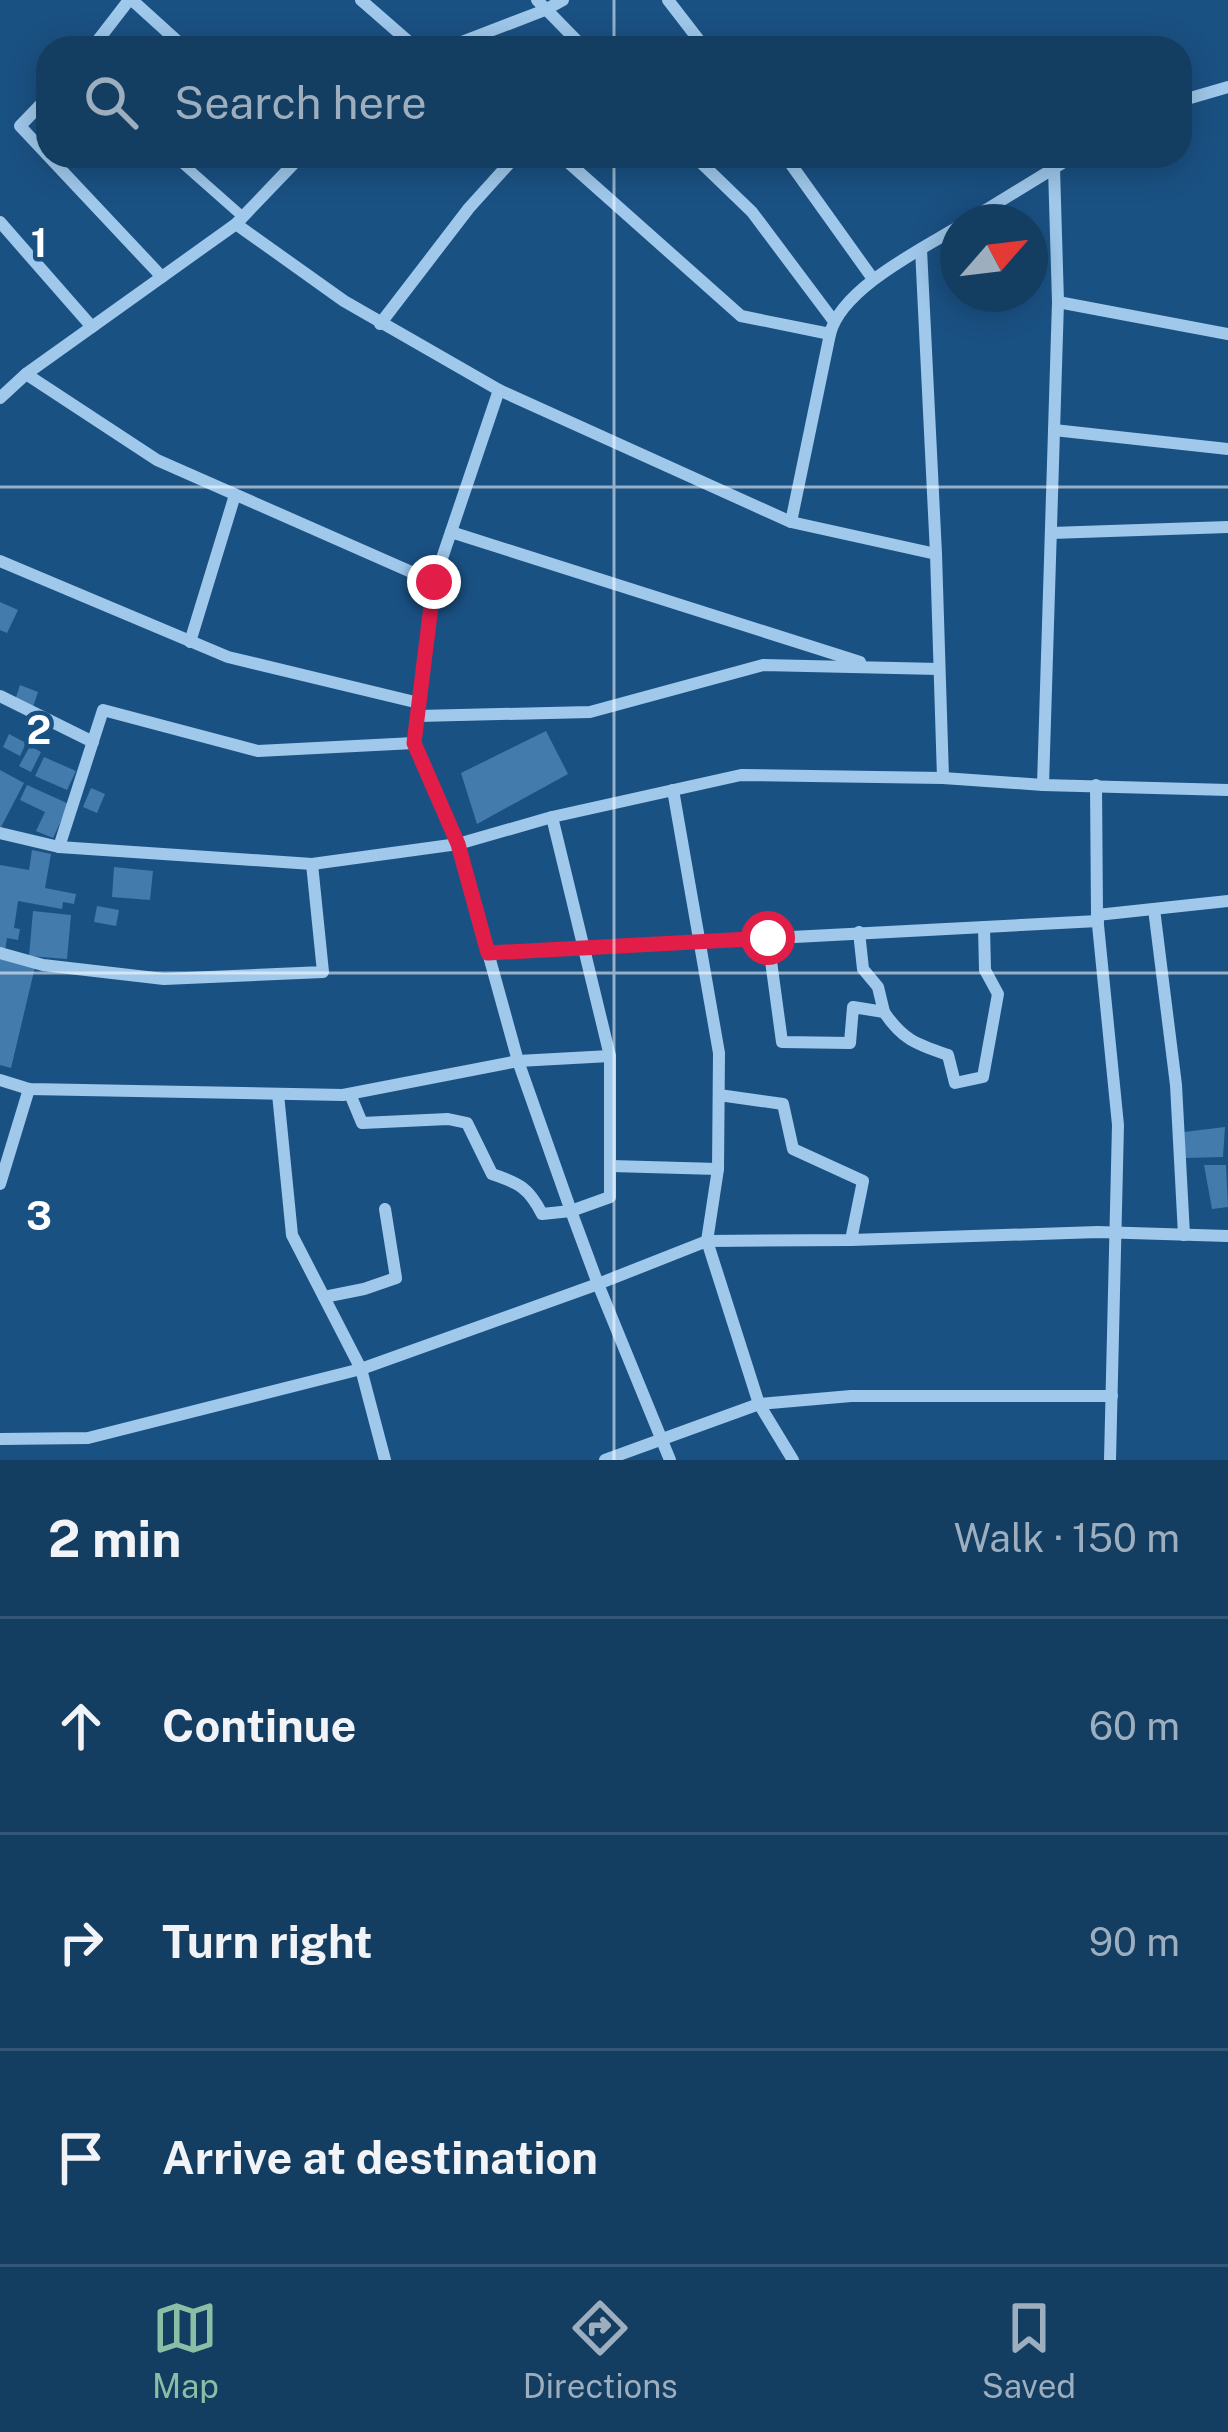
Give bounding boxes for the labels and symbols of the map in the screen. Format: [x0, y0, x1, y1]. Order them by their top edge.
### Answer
north arrow [940, 204, 1048, 312]
text: 1 [31, 220, 47, 266]
route end [407, 555, 461, 609]
text: 2 [27, 707, 51, 753]
route start [741, 911, 795, 965]
text: 3 [26, 1193, 52, 1239]

